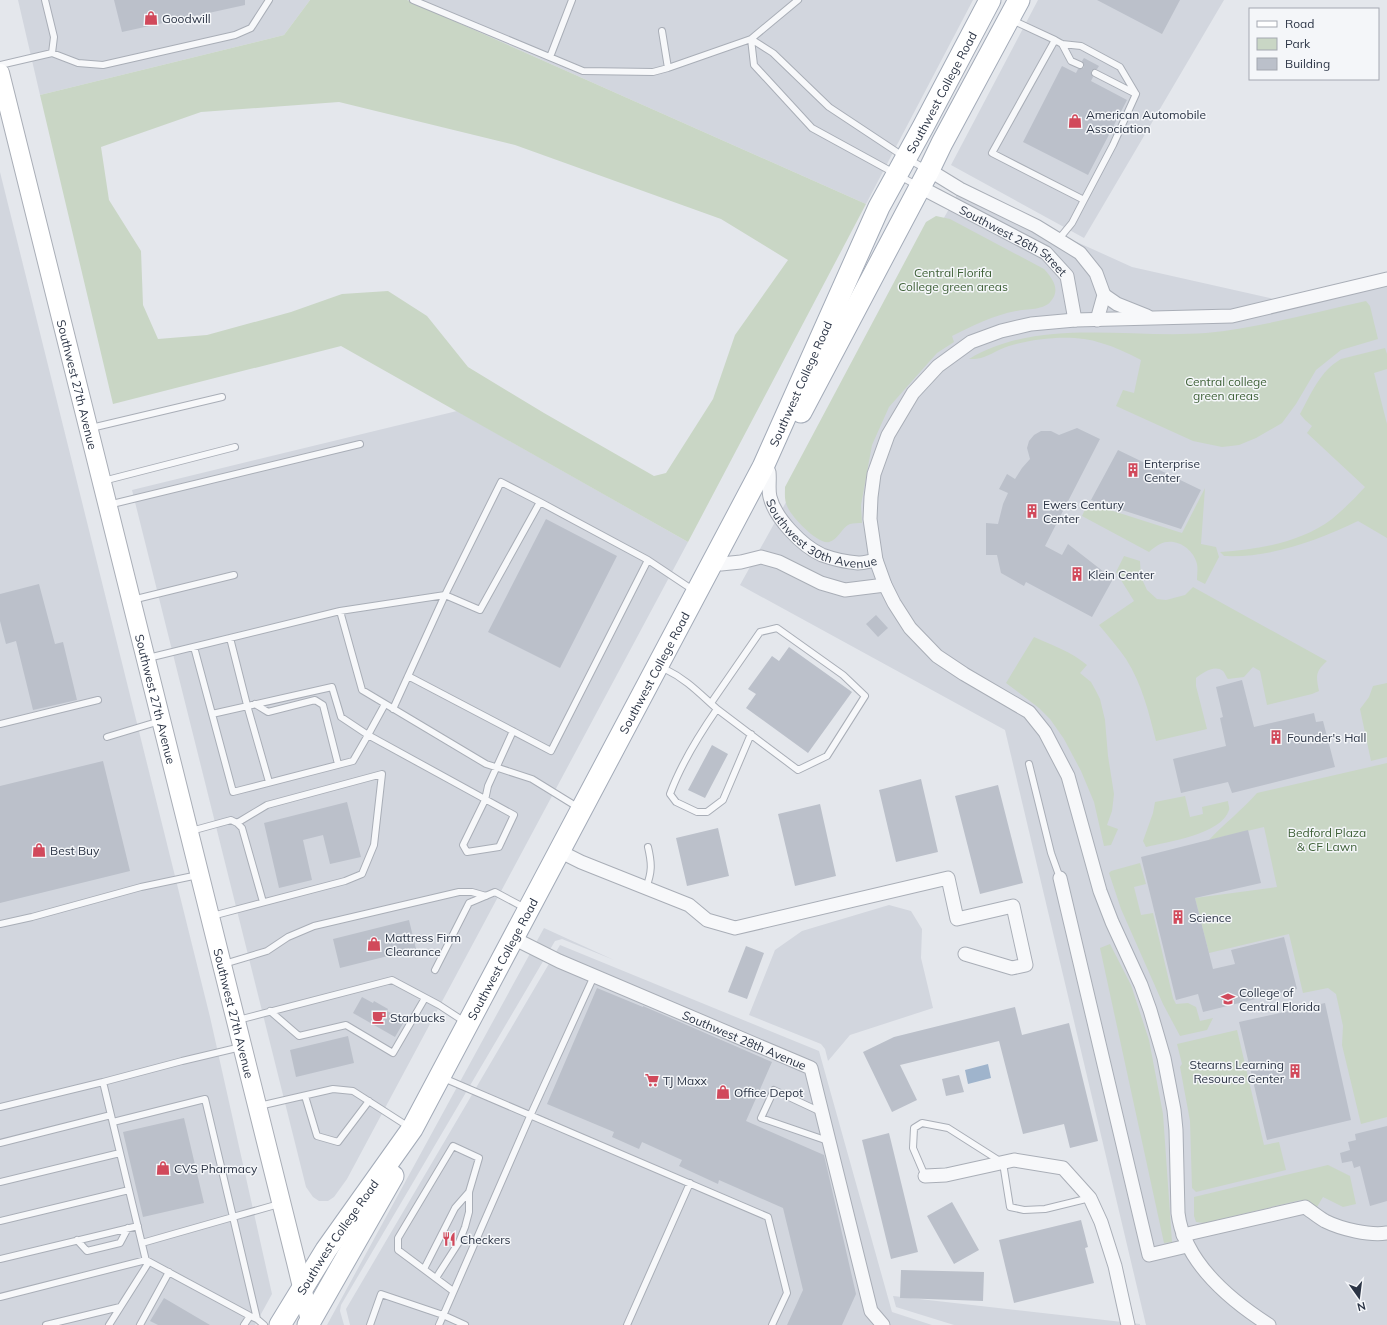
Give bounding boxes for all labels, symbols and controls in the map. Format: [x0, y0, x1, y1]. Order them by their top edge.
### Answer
legend [1249, 8, 1379, 80]
shop icon: Goodwill [143, 10, 159, 26]
place label: Goodwill [162, 11, 211, 26]
text: Road [1285, 16, 1314, 31]
street label: Southwest College Road [903, 29, 980, 156]
text: Park [1285, 36, 1311, 51]
text: Building [1285, 56, 1330, 71]
place label: American Automobile Association [1086, 107, 1206, 136]
shop icon: American Automobile Association [1067, 113, 1083, 129]
street label: Southwest 26th Street [957, 202, 1070, 279]
park label: Central Florifa College green areas [898, 265, 1008, 294]
street label: Southwest 27th Avenue [54, 318, 101, 451]
street label: Southwest College Road [766, 319, 835, 449]
park label: Central college green areas [1185, 374, 1267, 403]
place label: Enterprise Center [1144, 456, 1200, 485]
building icon: Enterprise Center [1125, 462, 1141, 478]
street label: Southwest 30th Avenue [763, 496, 878, 571]
place label: Ewers Century Center [1043, 497, 1124, 526]
building icon: Ewers Century Center [1024, 503, 1040, 519]
building icon: Klein Center [1069, 566, 1085, 582]
place label: Klein Center [1088, 567, 1155, 582]
street label: Southwest College Road [616, 609, 692, 736]
street label: Southwest 27th Avenue [132, 632, 179, 765]
building icon: Founder's Hall [1268, 729, 1284, 745]
place label: Founder's Hall [1287, 730, 1366, 745]
park label: Bedford Plaza & CF Lawn [1288, 825, 1366, 854]
shop icon: Best Buy [31, 842, 47, 858]
place label: Best Buy [50, 843, 100, 858]
street label: Southwest College Road [464, 895, 541, 1022]
building icon: Science [1170, 909, 1186, 925]
place label: Science [1189, 910, 1231, 925]
place label: Mattress Firm Clearance [385, 930, 461, 959]
shop icon: Mattress Firm Clearance [366, 936, 382, 952]
street label: Southwest 27th Avenue [211, 947, 257, 1080]
place label: College of Central Florida [1239, 985, 1320, 1014]
school or university icon: College of Central Florida [1220, 991, 1236, 1007]
street label: Southwest 28th Avenue [680, 1007, 809, 1073]
cafe icon: Starbucks [371, 1009, 387, 1025]
place label: Starbucks [390, 1010, 445, 1025]
place label: Stearns Learning Resource Center [1189, 1057, 1285, 1086]
building icon: Stearns Learning Resource Center [1287, 1063, 1303, 1079]
supermarket icon: TJ Maxx [644, 1072, 660, 1088]
place label: TJ Maxx [663, 1073, 708, 1088]
shop icon: Office Depot [715, 1084, 731, 1100]
place label: Office Depot [734, 1085, 803, 1100]
shop icon: CVS Pharmacy [155, 1160, 171, 1176]
place label: CVS Pharmacy [174, 1161, 258, 1176]
street label: Southwest College Road [293, 1176, 381, 1297]
restaurant icon: Checkers [441, 1231, 457, 1247]
place label: Checkers [460, 1232, 511, 1247]
north arrow [1339, 1277, 1379, 1317]
text: N [1356, 1299, 1367, 1315]

